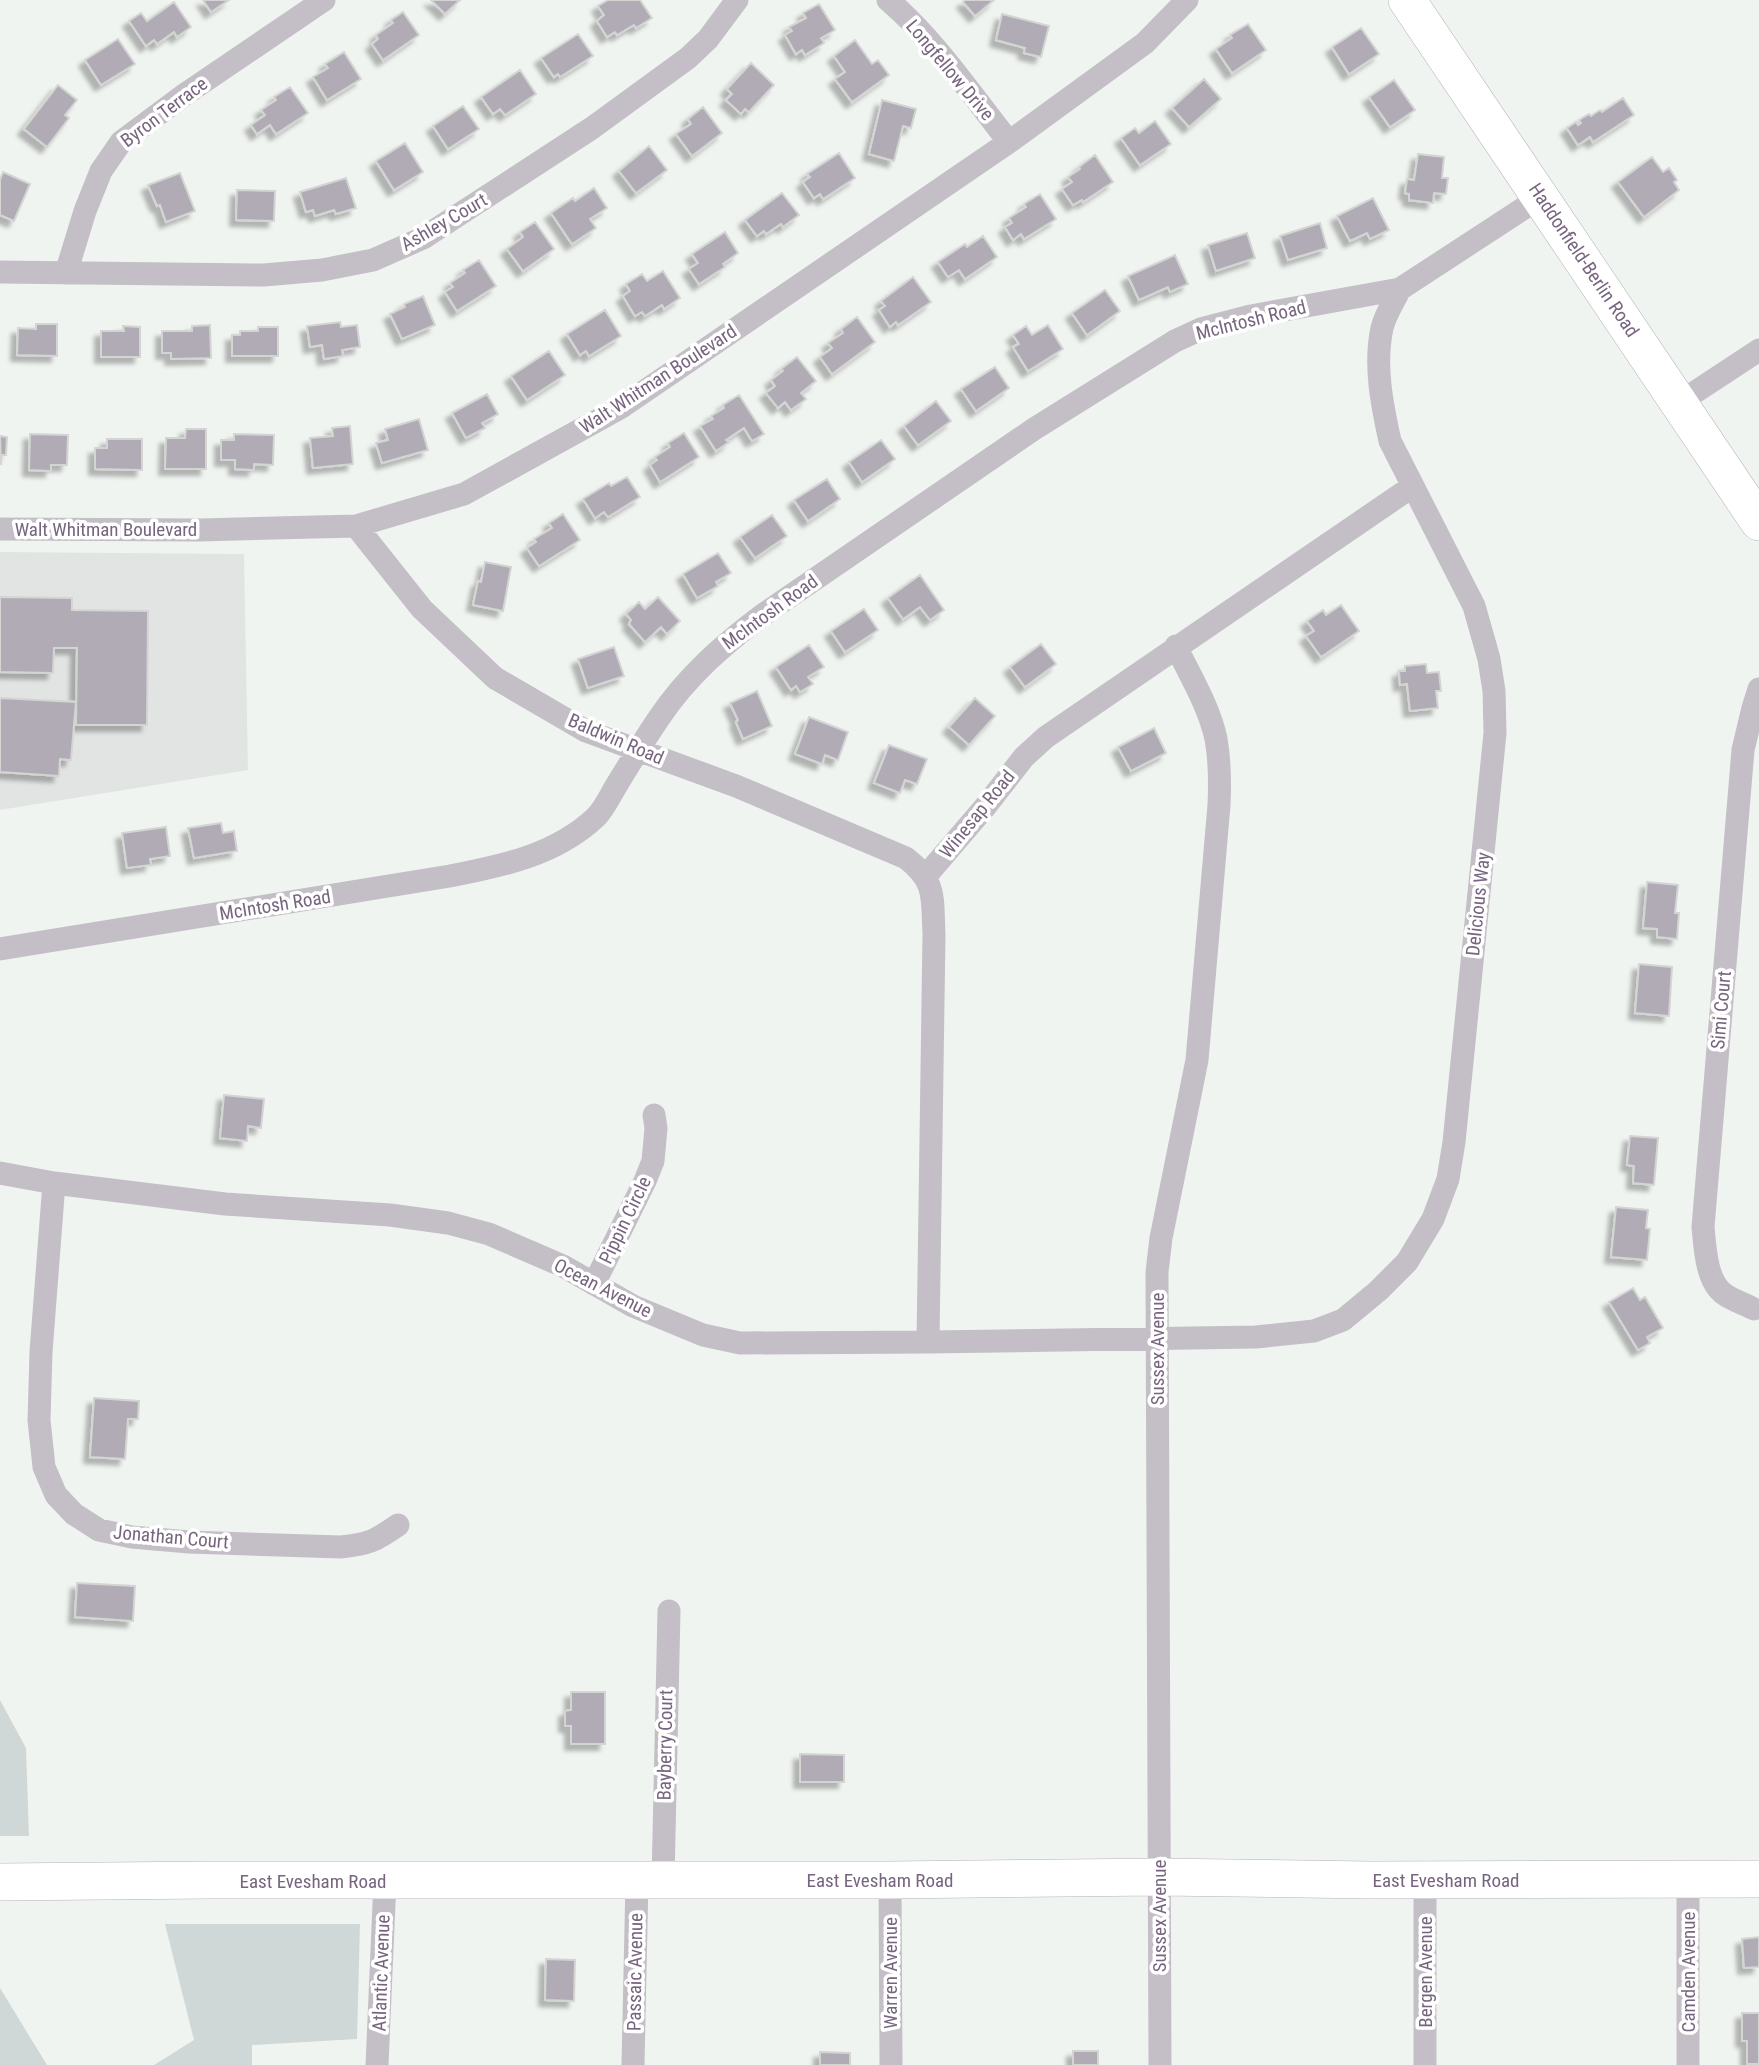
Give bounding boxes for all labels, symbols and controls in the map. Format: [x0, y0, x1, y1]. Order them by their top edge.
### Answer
street label: Longfellow Drive [901, 15, 999, 125]
street label: Byron Terrace [116, 72, 212, 152]
street label: Haddonfield-Berlin Road [1524, 179, 1644, 341]
street label: Ashley Court [397, 188, 491, 256]
street label: McIntosh Road [1194, 295, 1308, 345]
street label: Walt Whitman Boulevard [575, 320, 741, 438]
street label: Walt Whitman Boulevard [15, 518, 197, 541]
street label: McIntosh Road [718, 570, 822, 654]
street label: Baldwin Road [565, 709, 667, 769]
street label: Winesap Road [935, 765, 1019, 863]
street label: Delicious Way [1461, 851, 1495, 957]
street label: McIntosh Road [218, 885, 332, 925]
street label: Simi Court [1706, 970, 1736, 1050]
street label: Pippin Circle [594, 1172, 656, 1267]
street label: Ocean Avenue [550, 1254, 656, 1322]
street label: Sussex Avenue [1146, 1293, 1169, 1405]
street label: Jonathan Court [112, 1520, 230, 1554]
street label: Bayberry Court [653, 1689, 677, 1801]
street label: Sussex Avenue [1148, 1860, 1171, 1972]
street label: East Evesham Road [806, 1869, 954, 1892]
street label: East Evesham Road [1372, 1869, 1520, 1892]
street label: East Evesham Road [239, 1870, 387, 1893]
street label: Camden Avenue [1677, 1912, 1700, 2032]
street label: Passaic Avenue [622, 1913, 648, 2031]
street label: Atlantic Avenue [367, 1914, 395, 2032]
street label: Bergen Avenue [1414, 1916, 1437, 2028]
street label: Warren Avenue [879, 1917, 902, 2029]

